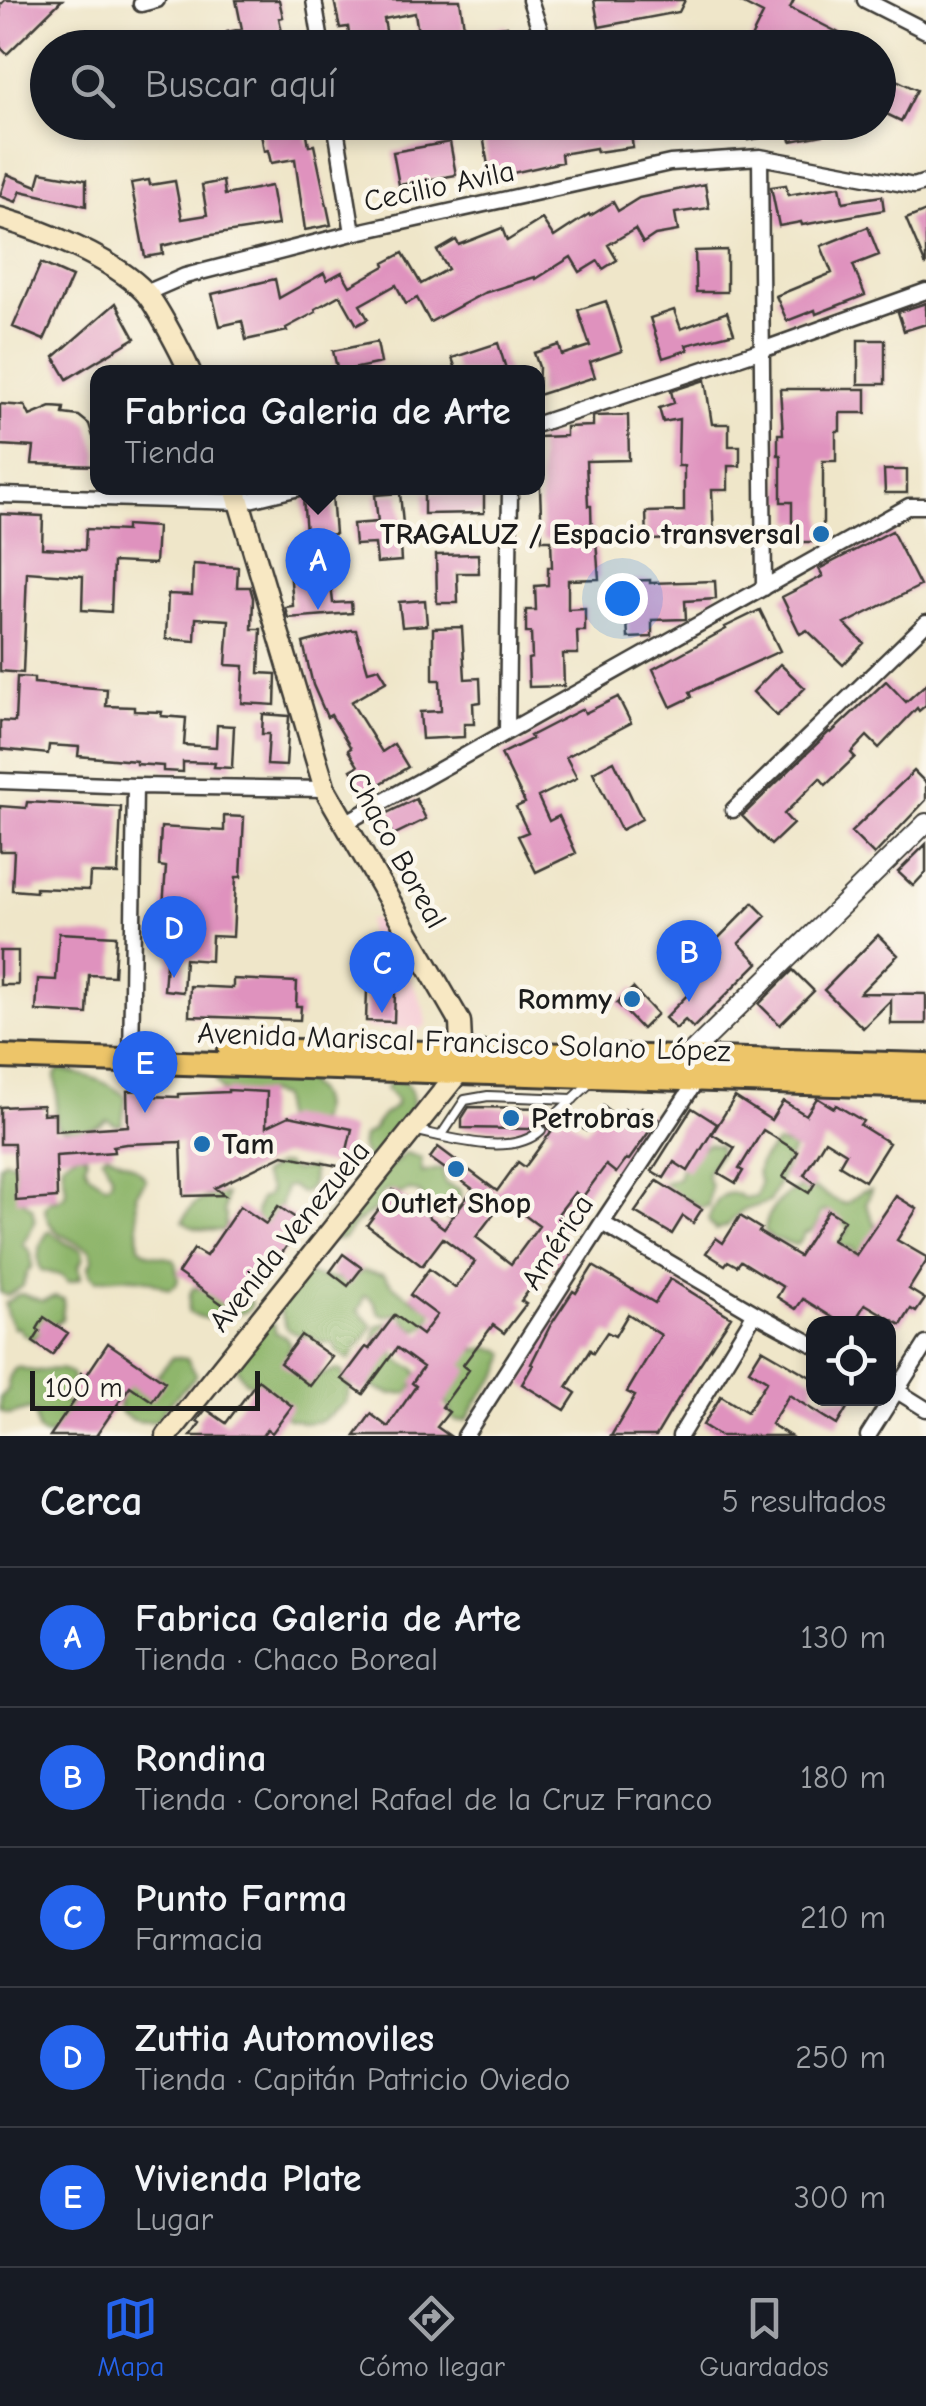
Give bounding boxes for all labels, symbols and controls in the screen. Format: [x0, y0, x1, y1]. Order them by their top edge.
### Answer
search box [30, 30, 896, 140]
icon: search [65, 58, 120, 113]
text: Buscar aquí [145, 63, 337, 107]
street label: Cecilio Avila [361, 153, 517, 219]
popup [90, 365, 545, 495]
text: Fabrica Galeria de Arte [124, 390, 511, 434]
text: Tienda [124, 434, 216, 471]
place label: TRAGALUZ / Espacio transversal [380, 517, 801, 552]
marker: TRAGALUZ / Espacio transversal [810, 523, 832, 545]
pin: A [286, 528, 350, 610]
your location [597, 573, 648, 624]
street label: Chaco Boreal [339, 766, 454, 934]
pin: D [142, 896, 206, 978]
pin: B [656, 920, 722, 1002]
pin: C [350, 930, 414, 1013]
place label: Rommy [518, 982, 612, 1017]
marker: Rommy [621, 988, 643, 1010]
street label: Avenida Mariscal Francisco Solano López [197, 1016, 731, 1069]
pin: E [112, 1030, 178, 1113]
place label: Petrobras [531, 1101, 654, 1136]
marker: Petrobras [500, 1107, 522, 1129]
place label: Tam [222, 1127, 274, 1162]
marker: Tam [191, 1133, 213, 1155]
street label: Avenida Venezuela [202, 1134, 377, 1339]
marker: Outlet Shop [445, 1158, 467, 1180]
place label: Outlet Shop [381, 1186, 531, 1221]
street label: América [514, 1188, 601, 1296]
map controls [806, 1316, 896, 1406]
button: locate [806, 1316, 896, 1406]
scale bar [30, 1366, 260, 1410]
text: 100 m [45, 1372, 123, 1404]
text: Cerca [40, 1477, 143, 1526]
text: 5 resultados [721, 1483, 886, 1520]
text: Fabrica Galeria de Arte [135, 1597, 521, 1641]
text: A [64, 1619, 81, 1656]
text: 130 m [800, 1619, 886, 1656]
text: Tienda · Chaco Boreal [135, 1641, 438, 1678]
text: Rondina [135, 1737, 266, 1781]
text: B [63, 1759, 82, 1796]
text: 180 m [800, 1759, 886, 1796]
text: Tienda · Coronel Rafael de la Cruz Franco [135, 1781, 712, 1818]
text: Punto Farma [135, 1877, 347, 1921]
text: C [63, 1899, 82, 1936]
text: 210 m [800, 1899, 886, 1936]
text: Farmacia [135, 1921, 263, 1958]
text: Zuttia Automoviles [135, 2017, 434, 2061]
text: D [63, 2039, 82, 2076]
text: 250 m [795, 2039, 886, 2076]
text: Tienda · Capitán Patricio Oviedo [135, 2061, 570, 2098]
text: Vivienda Plate [135, 2157, 362, 2201]
text: E [63, 2179, 82, 2216]
text: 300 m [794, 2179, 886, 2216]
text: Lugar [135, 2201, 213, 2238]
tab: Mapa [97, 2291, 164, 2383]
tab: Cómo llegar [359, 2291, 505, 2383]
tab: Guardados [699, 2291, 829, 2383]

